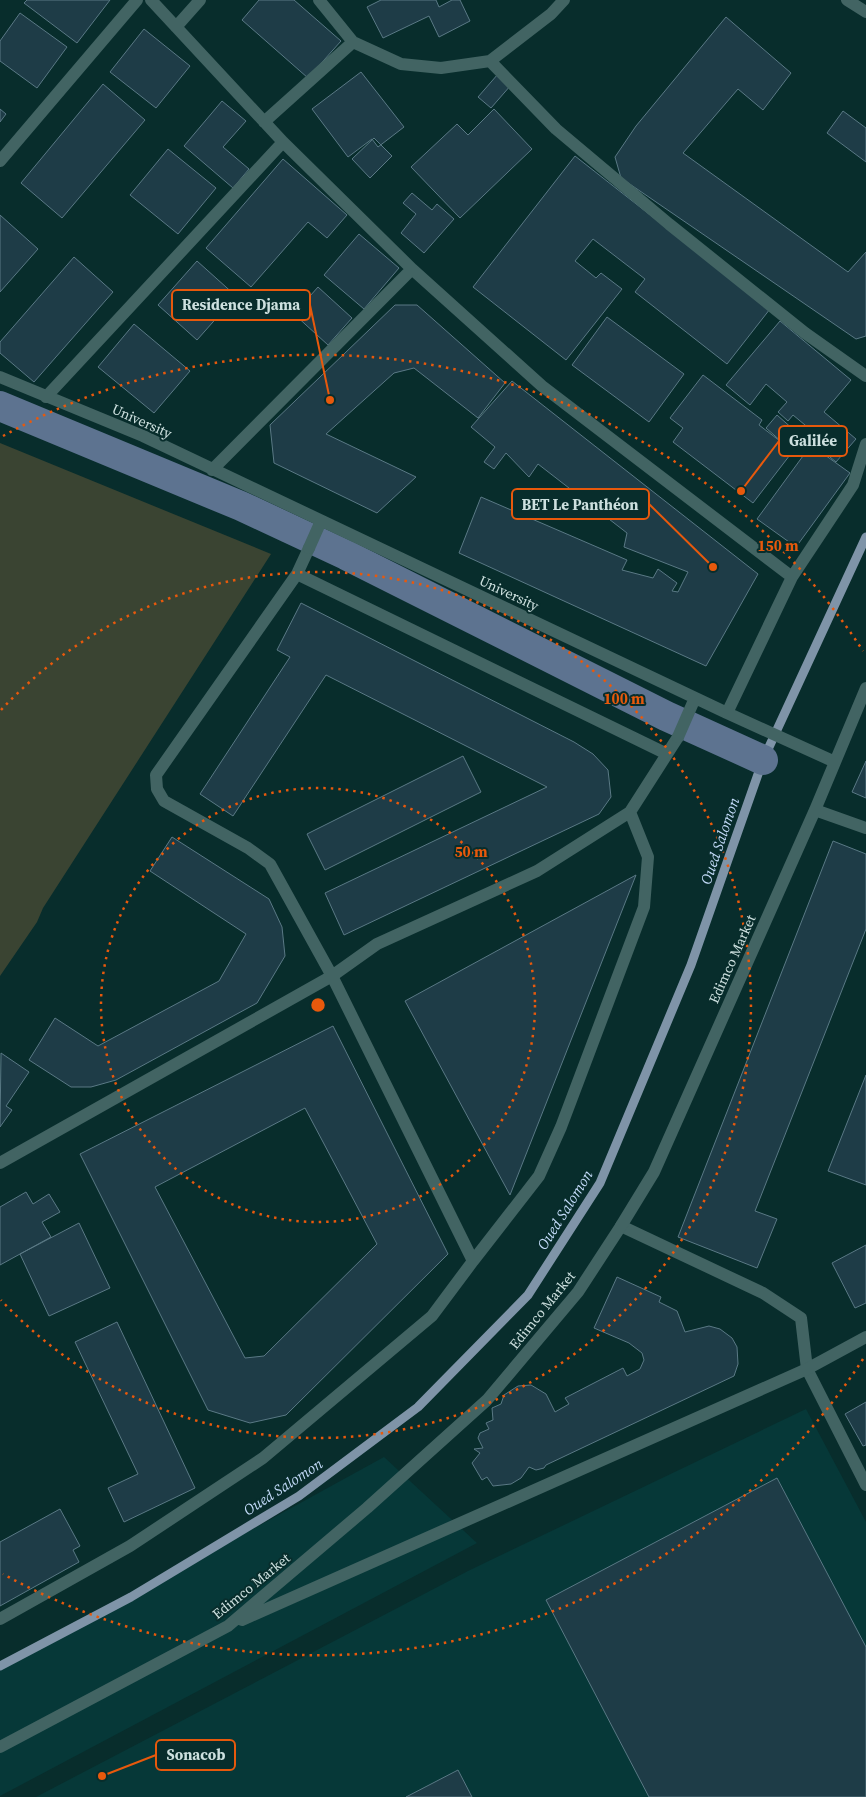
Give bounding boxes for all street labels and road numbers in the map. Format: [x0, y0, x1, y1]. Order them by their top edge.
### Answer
street label: University [109, 399, 176, 443]
street label: University [476, 570, 543, 616]
street label: Edimco Market [704, 911, 761, 1007]
street label: Edimco Market [504, 1266, 580, 1353]
street label: Edimco Market [208, 1548, 295, 1624]

